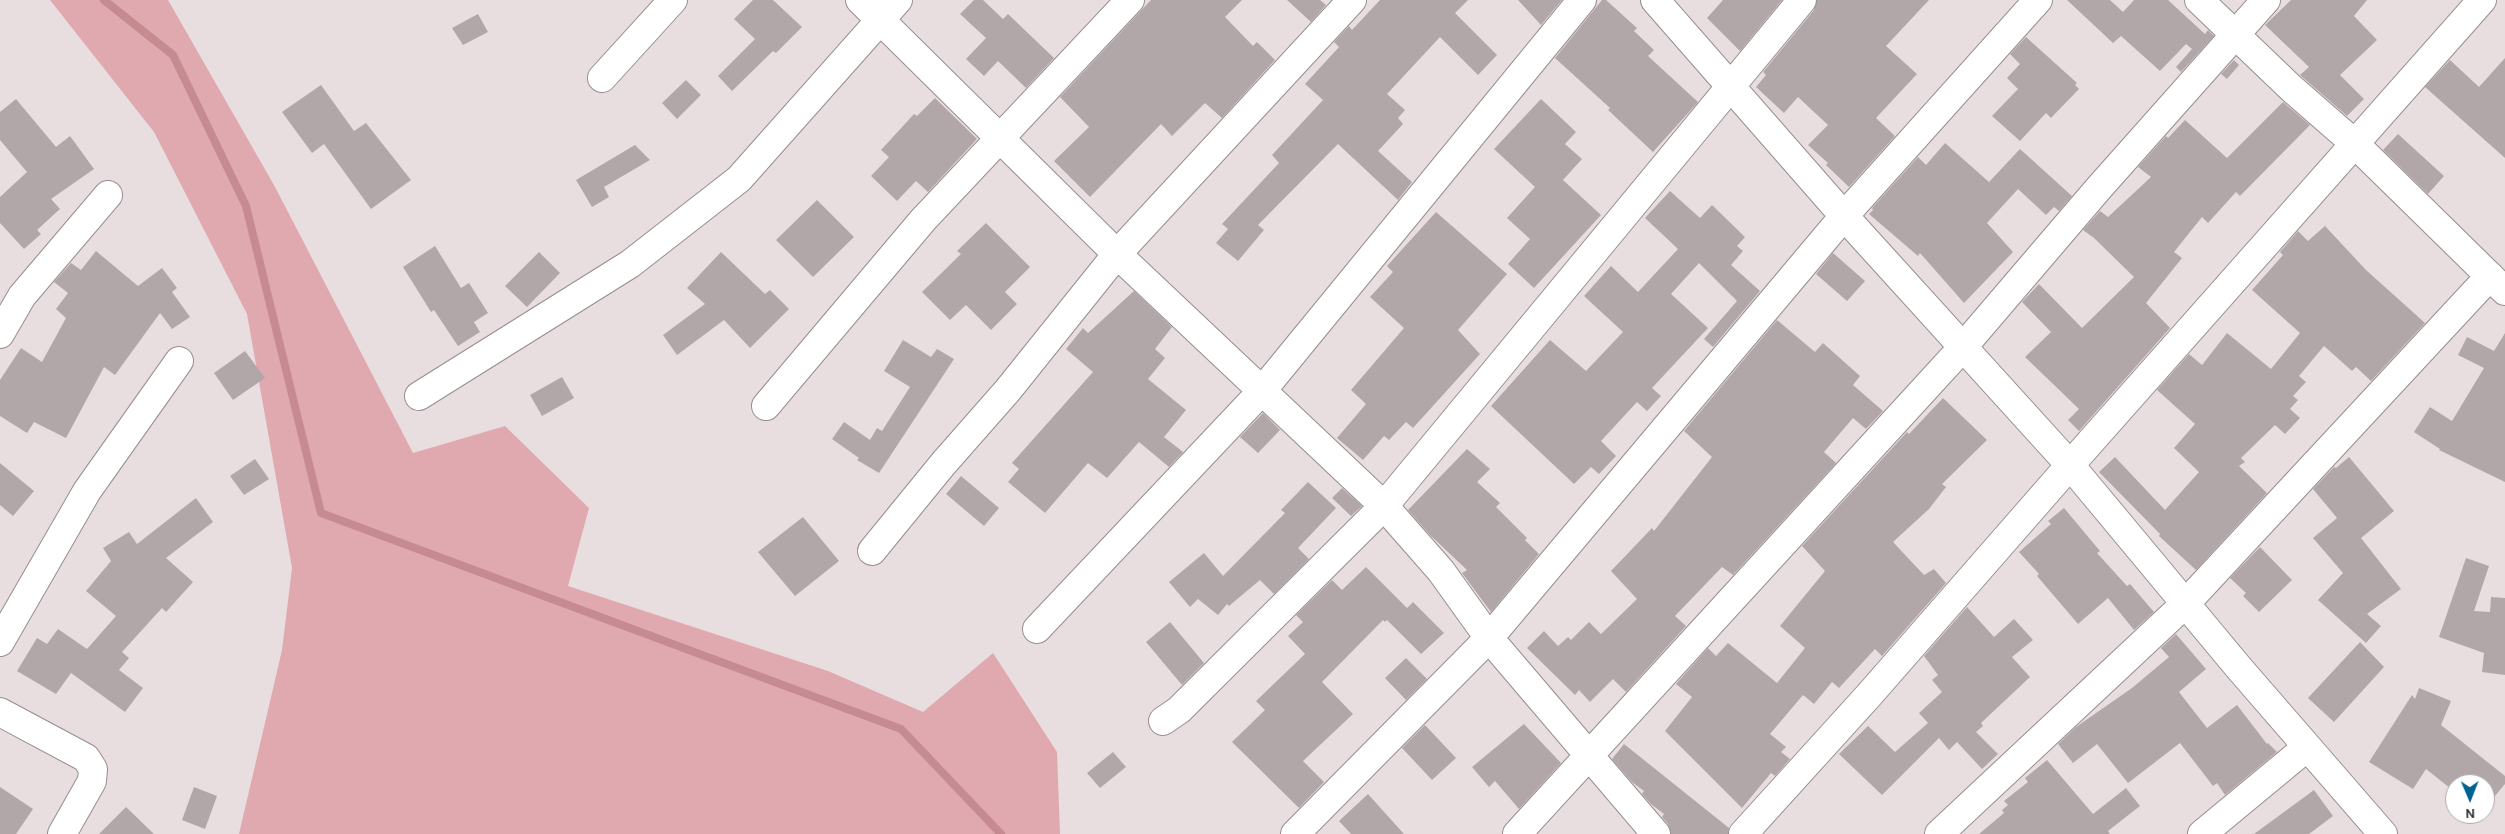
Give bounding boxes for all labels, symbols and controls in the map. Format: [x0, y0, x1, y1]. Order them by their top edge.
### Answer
north arrow [2445, 774, 2495, 824]
text: N [2465, 805, 2475, 822]

